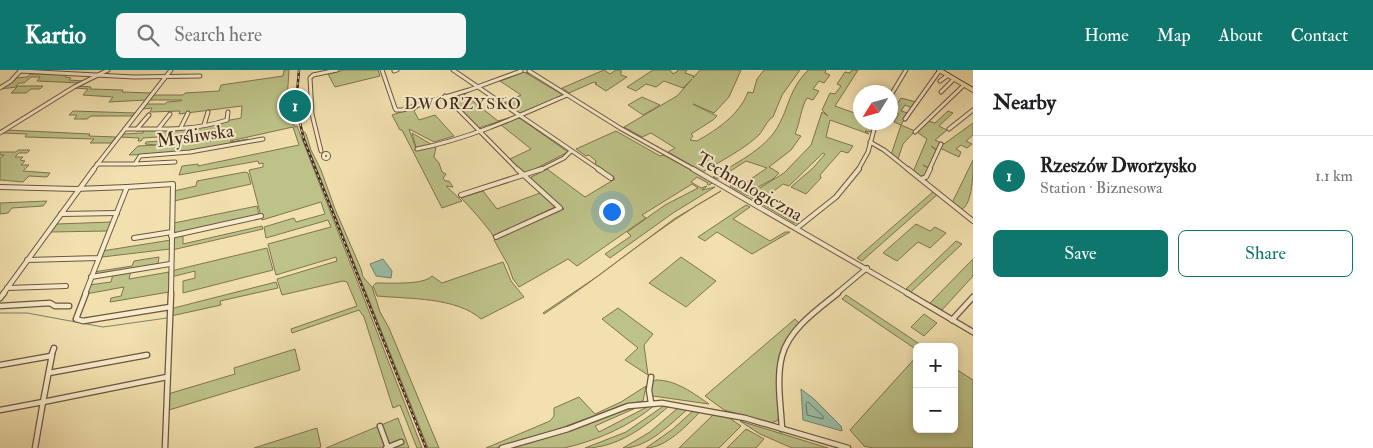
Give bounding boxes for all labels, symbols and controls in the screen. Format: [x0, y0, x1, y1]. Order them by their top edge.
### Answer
search box [116, 13, 466, 58]
text: Kartio [25, 20, 86, 51]
icon: search [134, 21, 162, 49]
text: Search here [174, 23, 262, 47]
text: Home [1084, 24, 1129, 47]
text: Map [1157, 24, 1191, 47]
text: About [1219, 24, 1263, 47]
text: Contact [1291, 24, 1348, 47]
north arrow [853, 85, 898, 130]
pin: 1 [279, 87, 311, 125]
text: Nearby [993, 89, 1056, 116]
district label: DWORZYSKO [404, 94, 522, 114]
street label: Myśliwska [155, 119, 235, 153]
street label: Technologiczna [692, 147, 807, 227]
text: Rzeszów Dworzysko [1040, 154, 1196, 178]
text: 1 [1006, 166, 1012, 186]
text: 1.1 km [1315, 166, 1353, 186]
text: Station · Biznesowa [1040, 178, 1163, 198]
your location [599, 199, 625, 225]
button: Save [993, 230, 1168, 277]
button: Share [1178, 230, 1353, 277]
map controls [913, 343, 958, 433]
button: + [913, 343, 958, 388]
button: − [913, 388, 958, 433]

